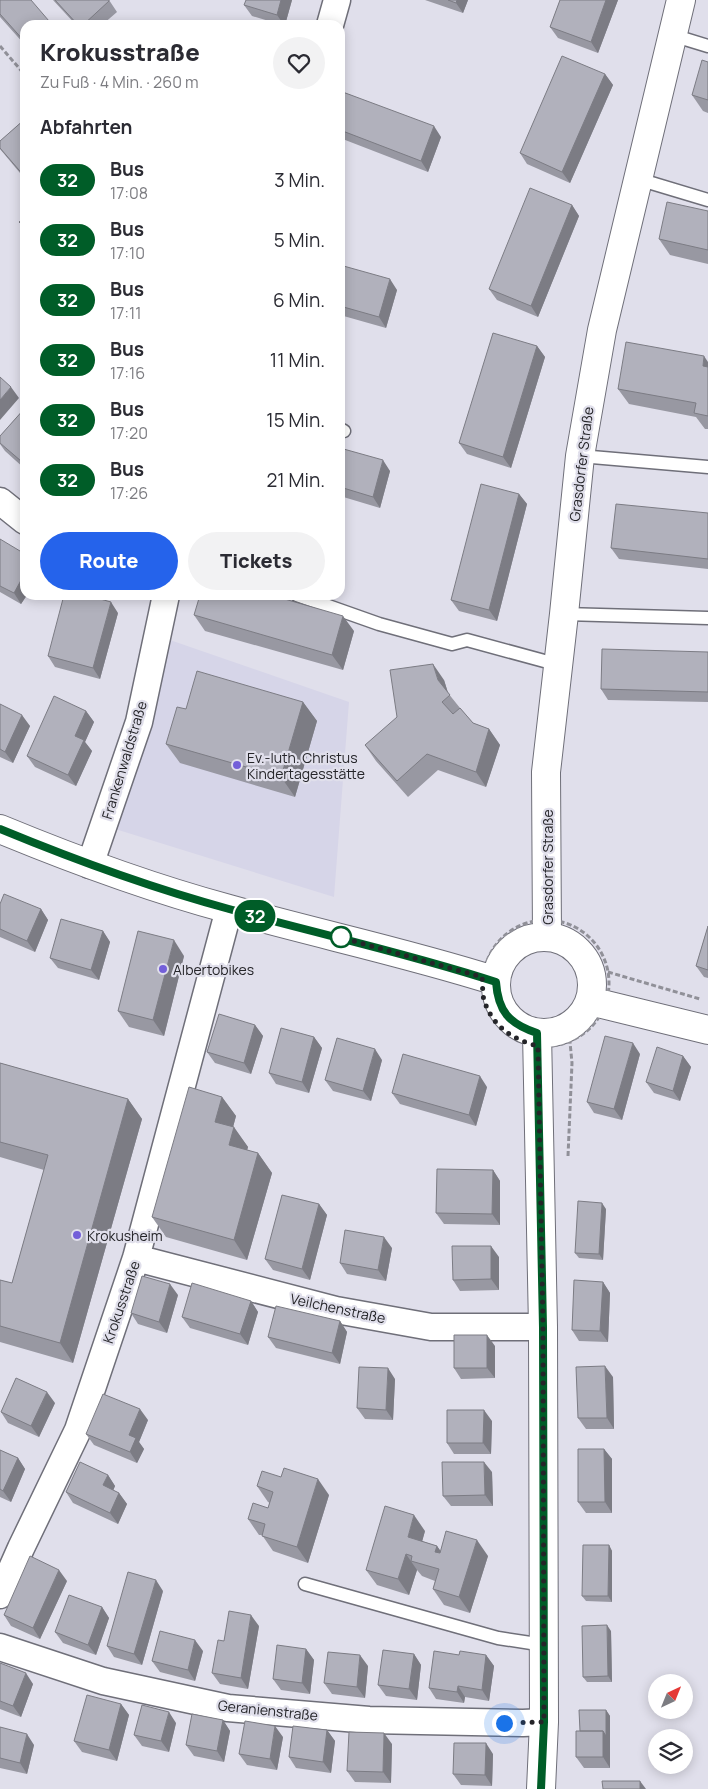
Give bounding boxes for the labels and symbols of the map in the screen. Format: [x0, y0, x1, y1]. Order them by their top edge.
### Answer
street label: Grasdorfer Straße [565, 406, 597, 522]
street label: Frankenwaldstraße [97, 699, 151, 821]
place label: Ev.-luth. Christus Kindertagesstätte [247, 748, 365, 783]
marker: Ev.-luth. Christus Kindertagesstätte [231, 759, 243, 771]
street label: Grasdorfer Straße [538, 809, 557, 925]
line badge: 32 [232, 900, 278, 932]
unlabelled marker [330, 926, 352, 948]
place label: Albertobikes [173, 960, 254, 979]
marker: Albertobikes [157, 963, 169, 975]
place label: Krokusheim [87, 1226, 163, 1245]
marker: Krokusheim [71, 1229, 83, 1241]
street label: Krokusstraße [98, 1258, 144, 1346]
street label: Veilchenstraße [289, 1289, 387, 1327]
north arrow [648, 1674, 692, 1719]
street label: Geranienstraße [217, 1695, 319, 1725]
your location [492, 1711, 517, 1736]

